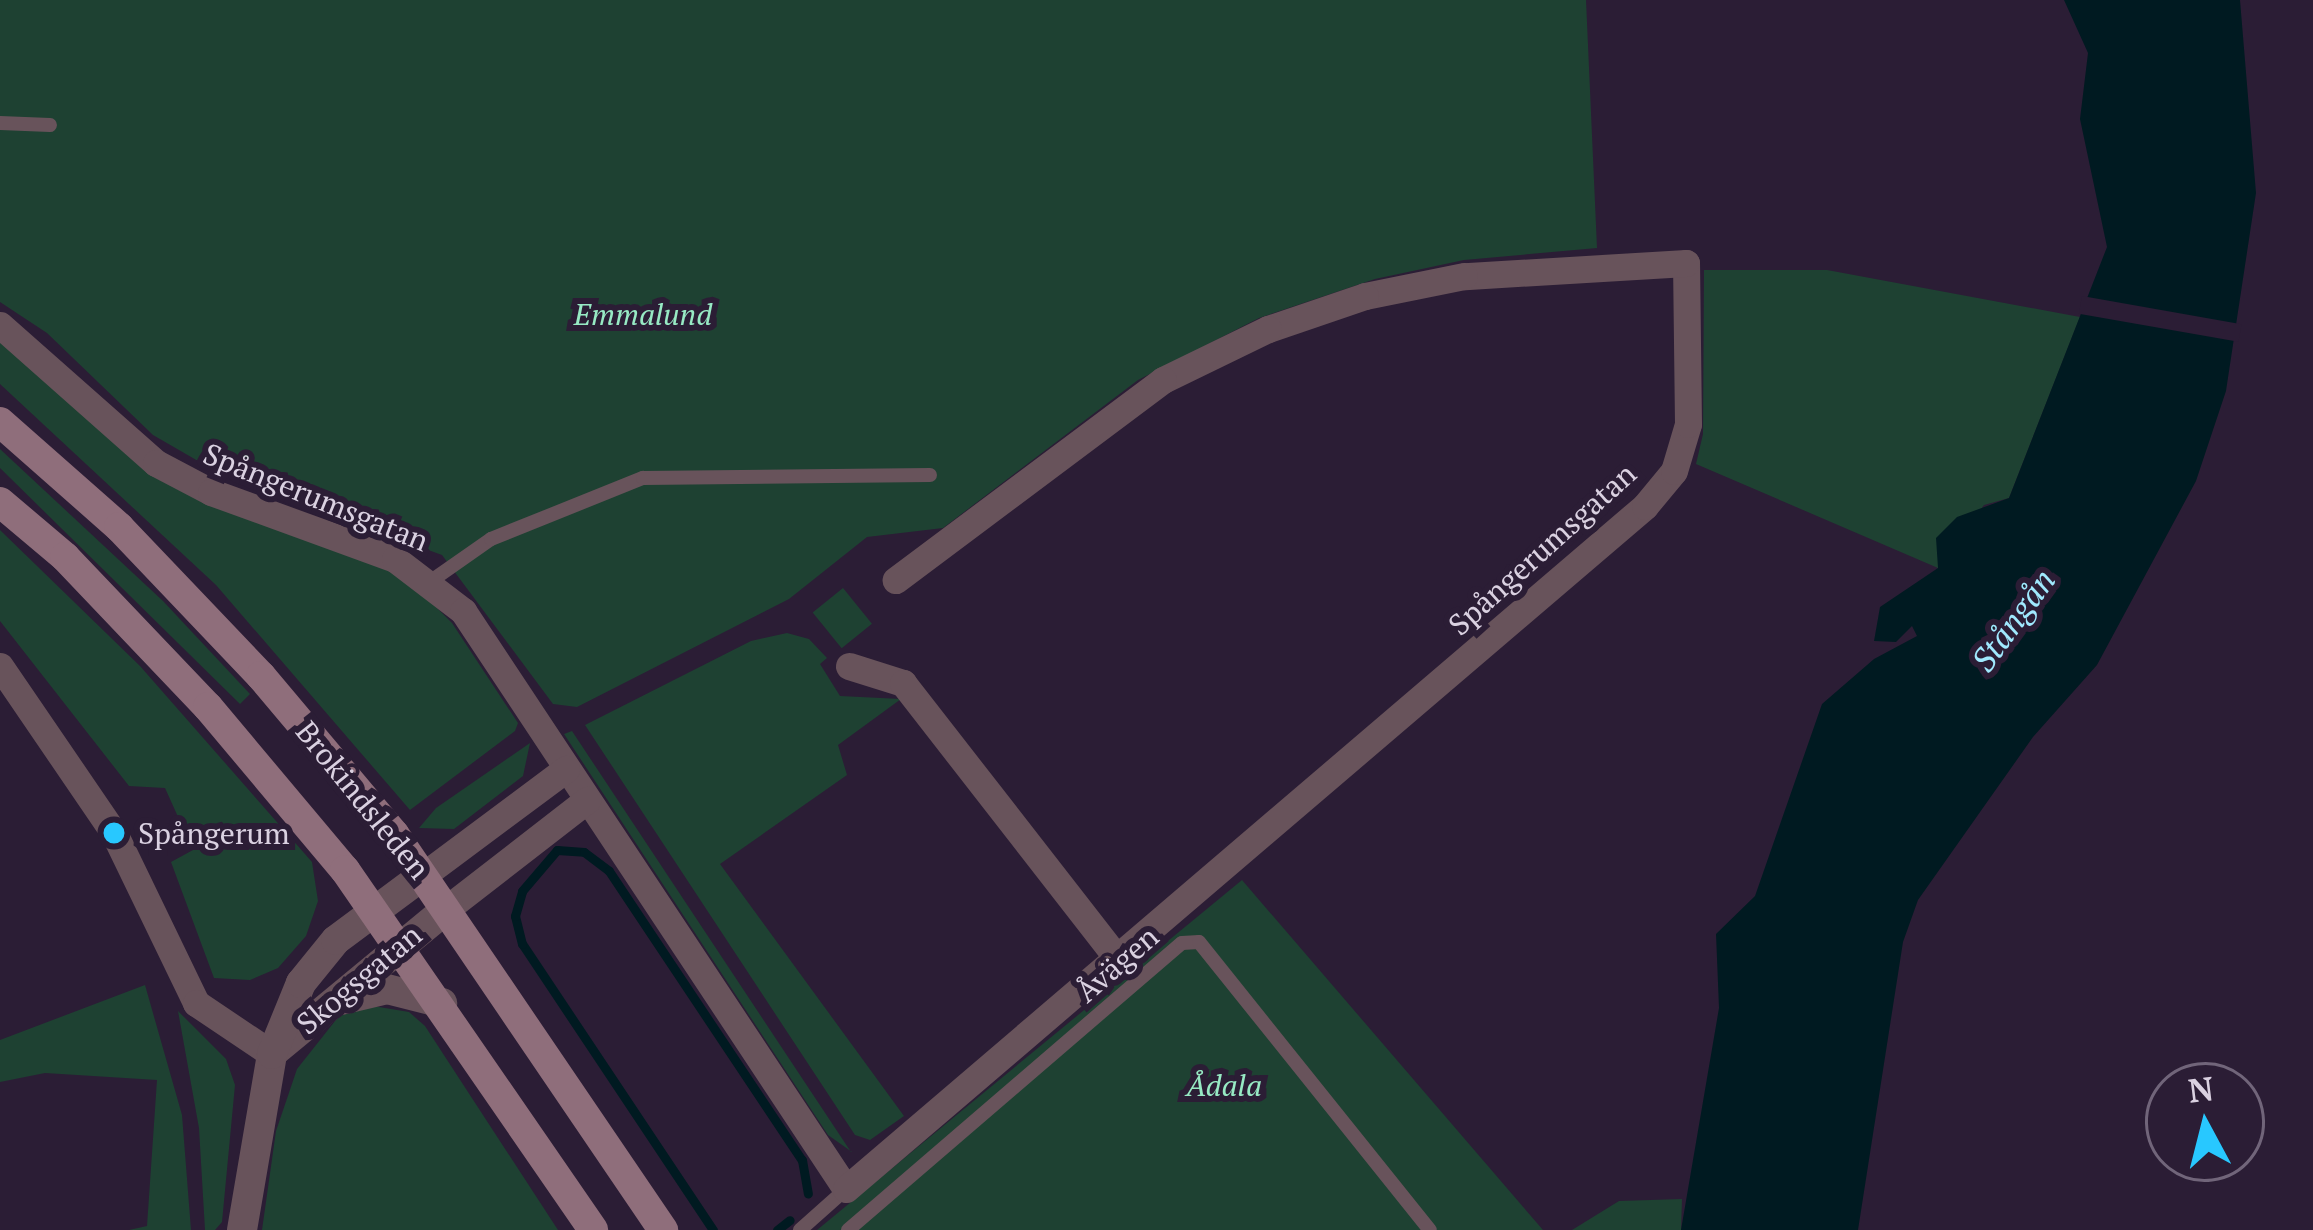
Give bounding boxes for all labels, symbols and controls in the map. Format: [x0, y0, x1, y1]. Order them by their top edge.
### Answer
park label: Emmalund [574, 296, 712, 332]
street label: Spångerumsgatan [198, 435, 434, 559]
street label: Spångerumsgatan [1441, 455, 1643, 643]
water label: Stångån [1963, 561, 2063, 679]
street label: Brokindsleden [289, 714, 437, 886]
place label: Spångerum [138, 815, 290, 851]
marker: Spångerum [101, 820, 127, 846]
street label: Skogsgatan [289, 916, 429, 1042]
street label: Åvägen [1068, 918, 1166, 1010]
north arrow [2145, 1062, 2265, 1182]
text: N [2186, 1066, 2216, 1112]
park label: Ådala [1186, 1067, 1262, 1103]

